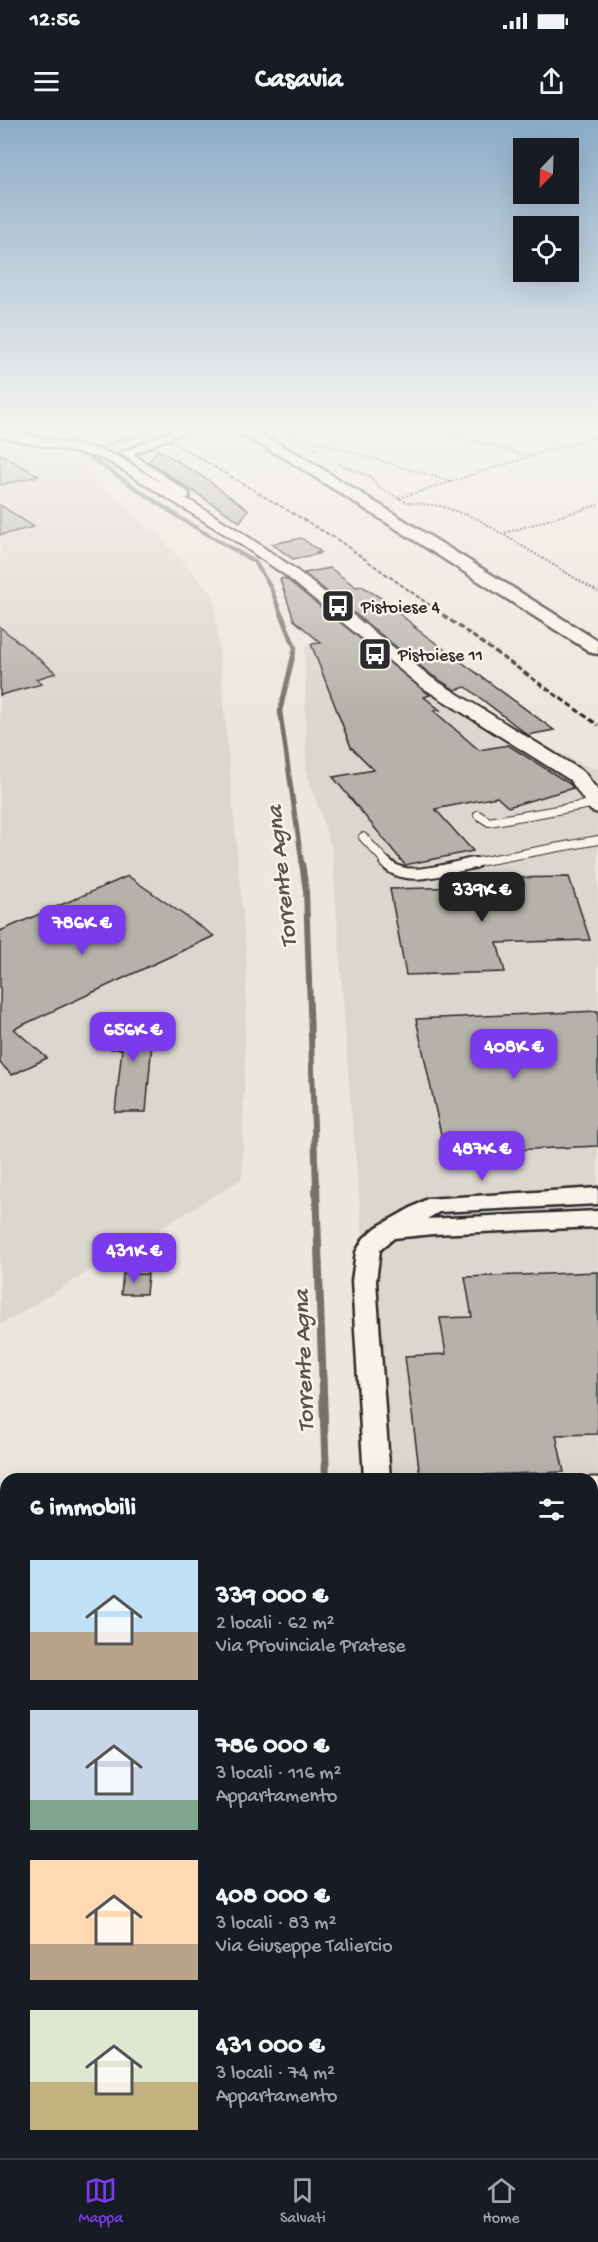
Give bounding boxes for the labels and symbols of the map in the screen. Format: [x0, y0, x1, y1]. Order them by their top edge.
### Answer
north arrow [513, 138, 579, 204]
bus stop icon: Pistoiese 4 [320, 588, 356, 624]
place label: Pistoiese 4 [360, 598, 441, 619]
bus stop icon: Pistoiese 11 [357, 636, 393, 672]
place label: Pistoiese 11 [397, 646, 483, 667]
water label: Torrente Agna [261, 802, 305, 949]
pin: 339K € [433, 872, 531, 923]
pin: 786K € [33, 905, 131, 956]
pin: 656K € [84, 1012, 182, 1063]
pin: 408K € [465, 1029, 563, 1080]
pin: 487K € [433, 1131, 531, 1182]
pin: 431K € [85, 1233, 183, 1284]
water label: Torrente Agna [288, 1287, 322, 1433]

